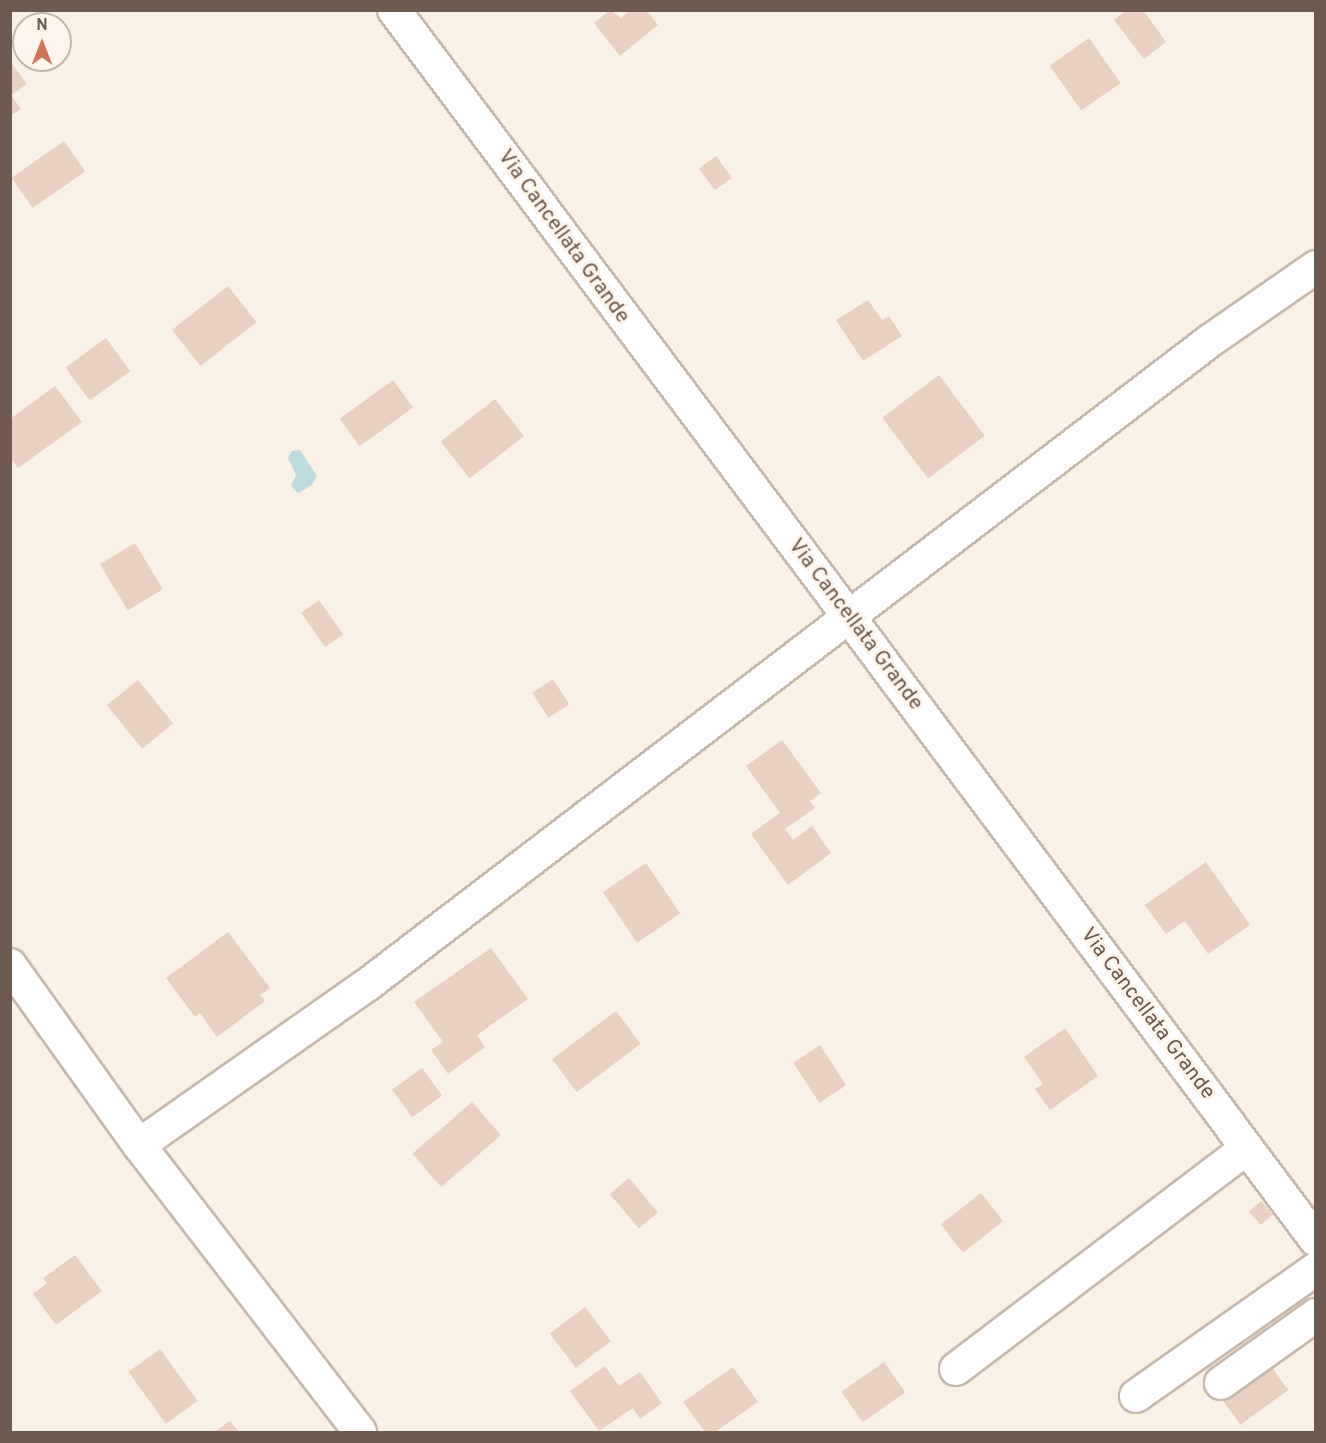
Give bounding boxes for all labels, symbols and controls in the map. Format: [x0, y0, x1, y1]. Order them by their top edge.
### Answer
north arrow [12, 12, 72, 72]
text: N [36, 16, 48, 36]
street label: Via Cancellata Grande [492, 145, 634, 329]
street label: Via Cancellata Grande [782, 534, 928, 716]
street label: Via Cancellata Grande [1074, 923, 1220, 1105]

